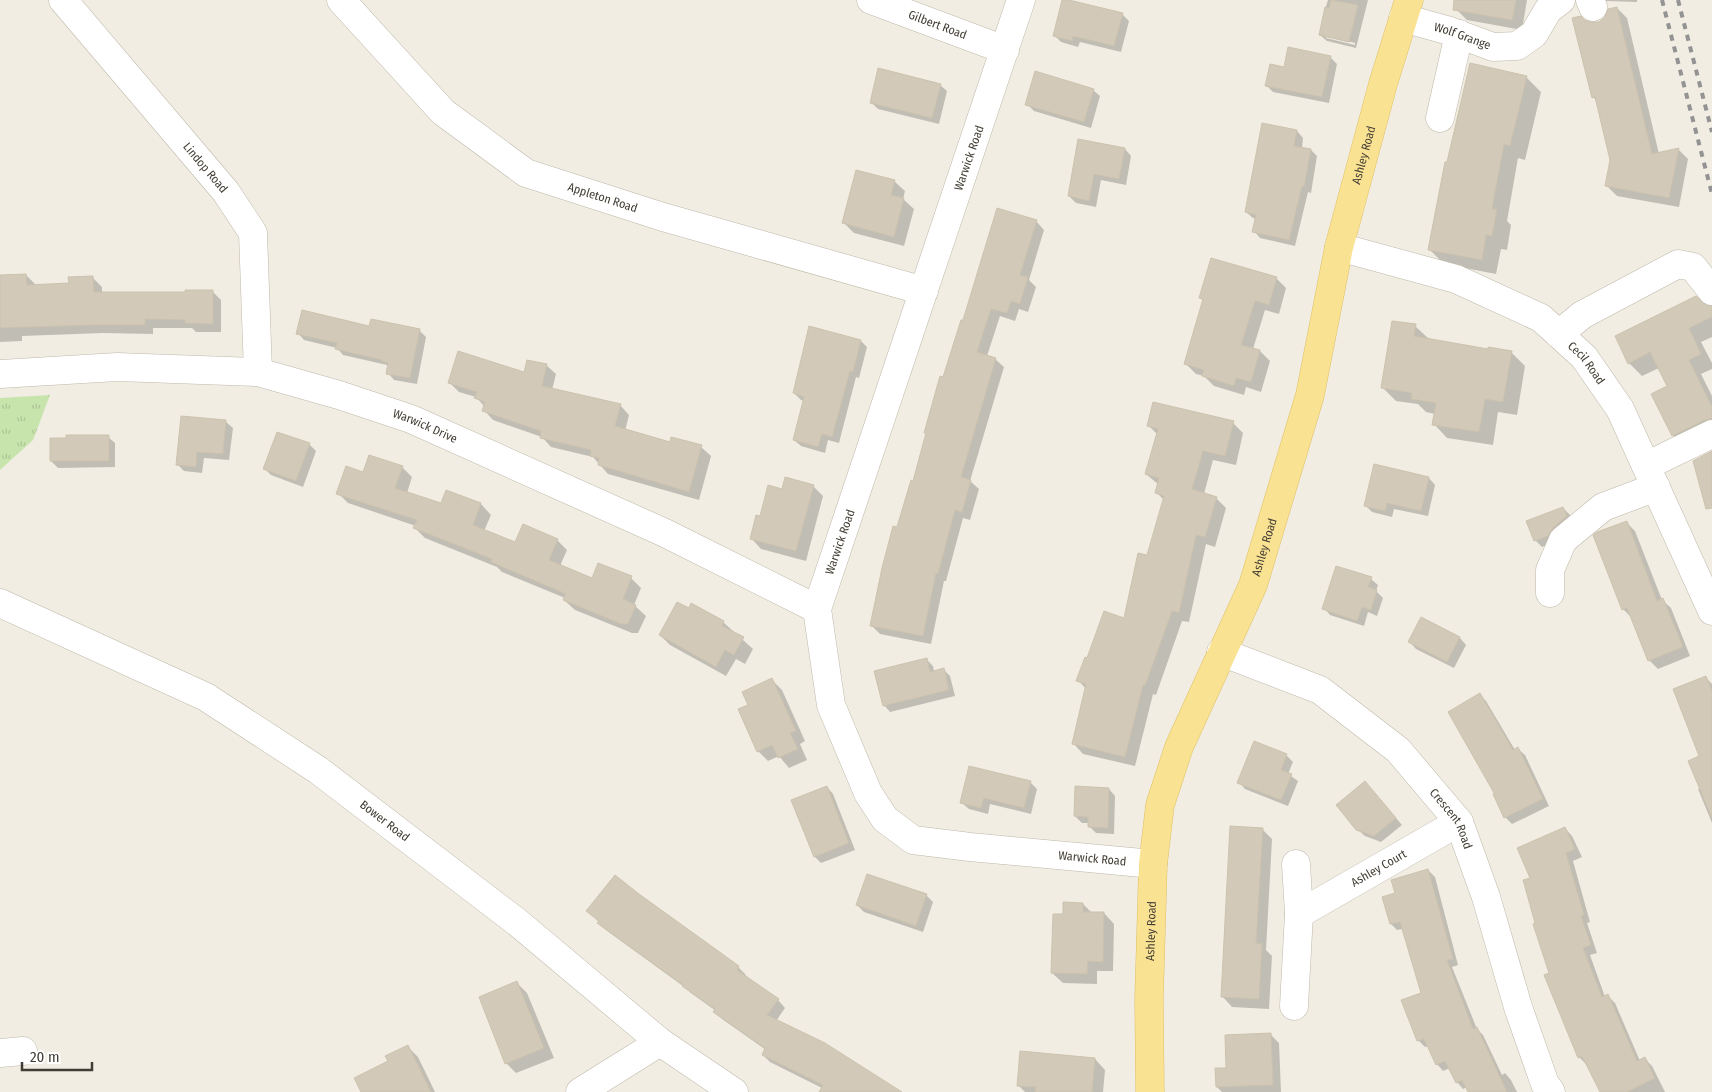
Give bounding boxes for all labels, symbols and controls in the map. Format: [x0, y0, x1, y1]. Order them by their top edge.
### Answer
street label: Gilbert Road [906, 8, 969, 42]
street label: Wolf Grange [1432, 20, 1493, 53]
street label: Warwick Road [951, 124, 987, 192]
street label: Ashley Road [1349, 124, 1378, 186]
street label: Lindop Road [180, 140, 231, 196]
street label: Appleton Road [566, 180, 639, 215]
street label: Cecil Road [1565, 339, 1608, 387]
street label: Warwick Drive [391, 406, 459, 446]
street label: Warwick Road [822, 508, 858, 576]
street label: Ashley Road [1249, 517, 1280, 578]
street label: Crescent Road [1427, 786, 1475, 851]
street label: Bower Road [357, 798, 412, 844]
street label: Ashley Court [1349, 847, 1409, 890]
street label: Warwick Road [1058, 848, 1127, 868]
street label: Ashley Road [1143, 901, 1159, 961]
scale bar [22, 1040, 92, 1072]
text: 20 m [30, 1048, 60, 1066]

